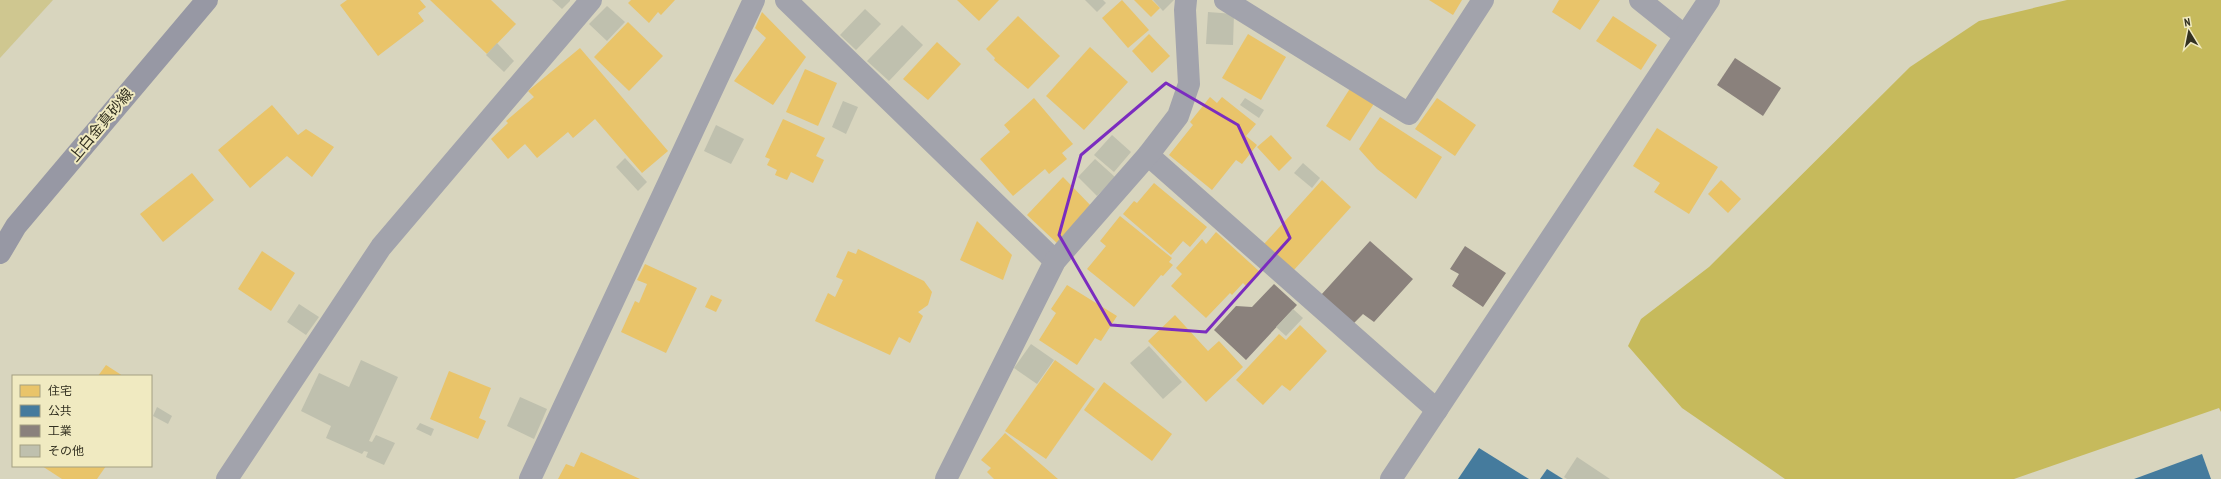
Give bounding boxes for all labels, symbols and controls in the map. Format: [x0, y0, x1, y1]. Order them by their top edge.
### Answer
north arrow [2169, 12, 2209, 52]
text: N [2183, 15, 2191, 30]
street label: 上白金真砂線 [64, 84, 137, 165]
legend [12, 375, 152, 467]
text: 住宅 [48, 383, 72, 398]
text: 公共 [48, 403, 72, 418]
text: 工業 [48, 423, 72, 438]
text: その他 [48, 443, 84, 458]

